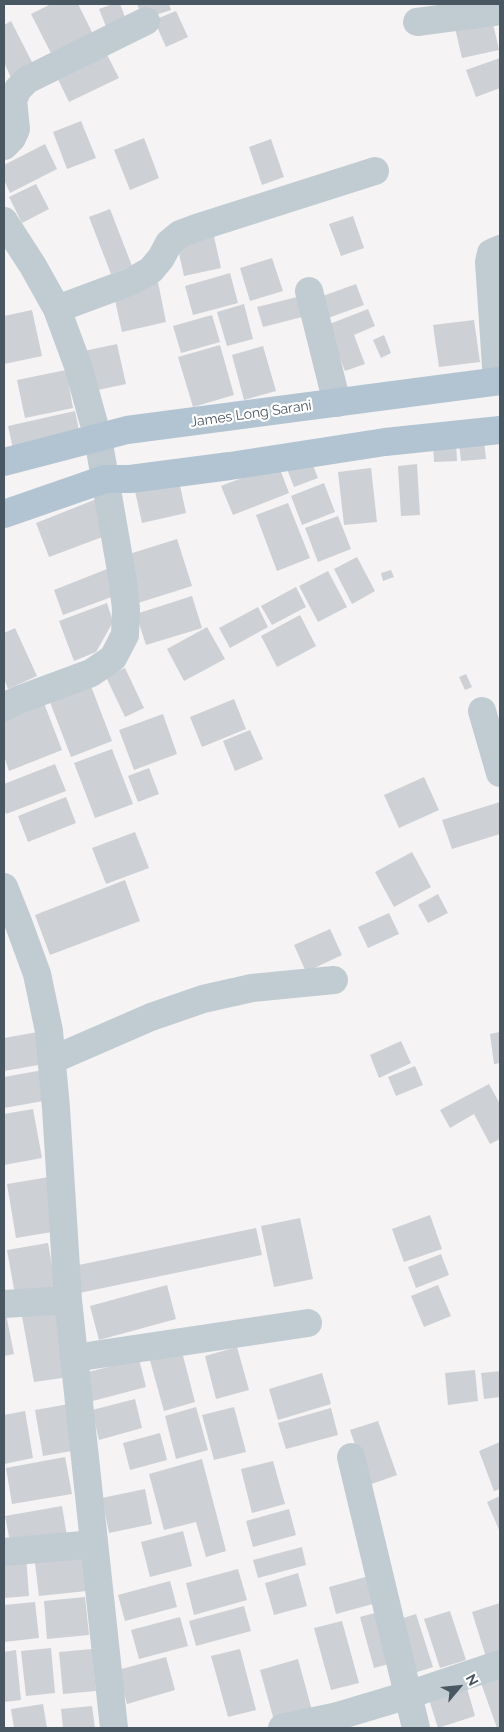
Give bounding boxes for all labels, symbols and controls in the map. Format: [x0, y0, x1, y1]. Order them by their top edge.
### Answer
street label: James Long Sarani [189, 397, 313, 431]
north arrow [434, 1662, 484, 1712]
text: N [463, 1671, 482, 1688]

